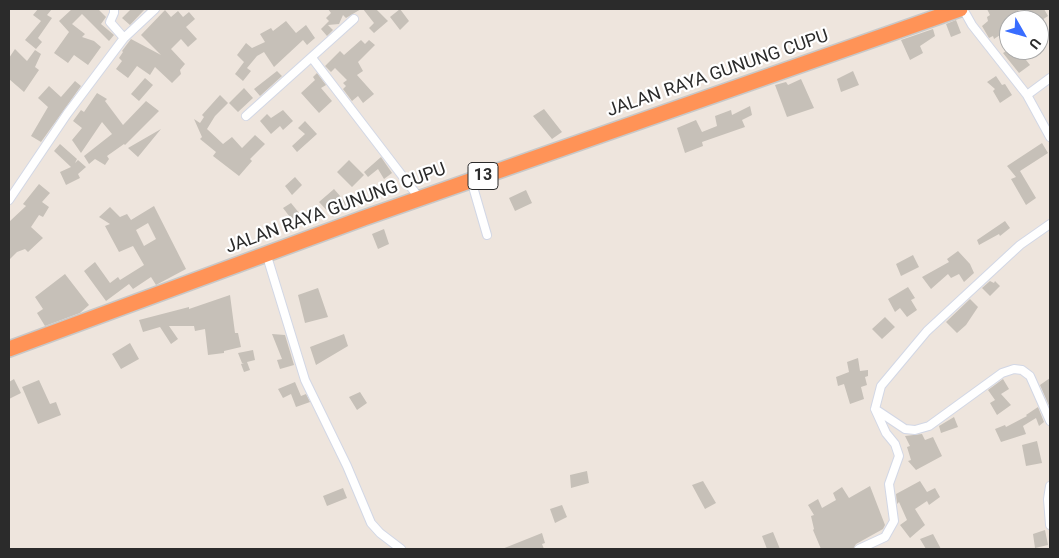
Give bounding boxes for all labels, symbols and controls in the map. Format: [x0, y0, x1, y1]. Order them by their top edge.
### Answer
north arrow [999, 10, 1049, 60]
street label: JALAN RAYA GUNUNG CUPU [604, 26, 832, 122]
text: U [1026, 35, 1044, 52]
street label: JALAN RAYA GUNUNG CUPU [223, 159, 449, 259]
road number: 13 [468, 162, 498, 190]

